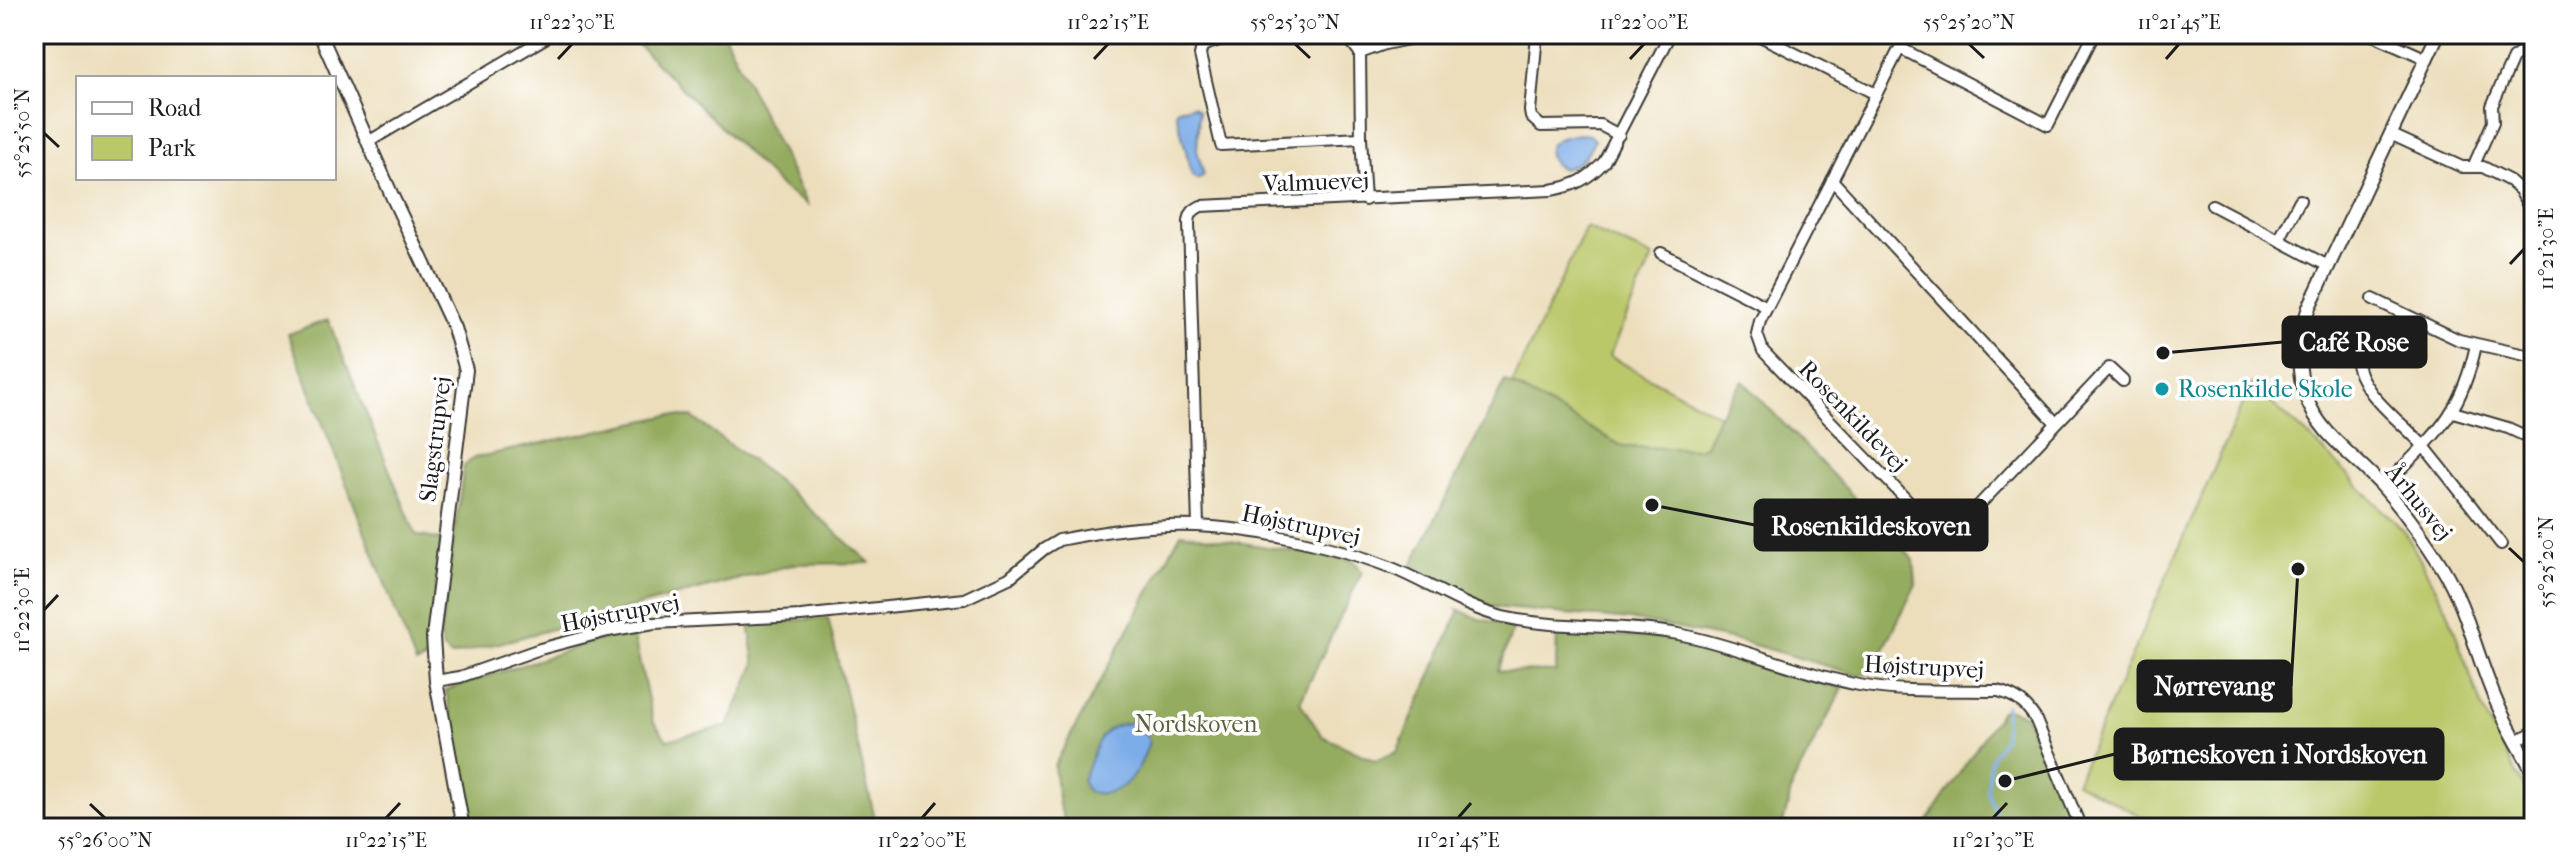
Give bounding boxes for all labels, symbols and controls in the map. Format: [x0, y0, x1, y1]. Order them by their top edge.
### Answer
text: 11°22'30"E [529, 11, 615, 34]
text: 11°22'15"E [1067, 11, 1149, 34]
text: 55°25'30"N [1250, 11, 1340, 34]
text: 11°22'00"E [1600, 11, 1688, 34]
text: 55°25'20"N [1923, 11, 2015, 34]
text: 11°21'45"E [2137, 11, 2221, 34]
legend [76, 76, 336, 180]
text: 55°25'50"N [11, 88, 34, 178]
text: Road [148, 94, 202, 122]
text: Park [148, 134, 196, 162]
street label: Valmuevej [1261, 166, 1370, 198]
text: 11°21'30"E [2535, 208, 2558, 290]
callout: Café Rose [2283, 317, 2426, 367]
text: Café Rose [2299, 327, 2409, 358]
street label: Rosenkildevej [1793, 354, 1913, 478]
street label: Slagstrupvej [413, 375, 457, 503]
place label: Rosenkilde Skole [2178, 375, 2353, 403]
marker: Rosenkilde Skole [2153, 380, 2171, 398]
street label: Århusvej [2379, 457, 2459, 546]
street label: Højstrupvej [1239, 499, 1363, 551]
callout: Rosenkildeskoven [1755, 500, 1987, 550]
text: Rosenkildeskoven [1771, 511, 1972, 542]
text: 55°25'20"N [2535, 516, 2558, 608]
text: 11°22'30"E [11, 567, 34, 653]
street label: Højstrupvej [558, 588, 682, 638]
street label: Højstrupvej [1863, 650, 1985, 684]
callout: Nørrevang [2138, 661, 2291, 711]
text: Nørrevang [2154, 671, 2275, 702]
park label: Nordskoven [1135, 710, 1257, 738]
callout: Børneskoven i Nordskoven [2115, 729, 2443, 779]
text: Børneskoven i Nordskoven [2131, 739, 2428, 770]
text: 55°26'00"N [58, 829, 152, 852]
text: 11°22'15"E [345, 829, 427, 852]
text: 11°22'00"E [878, 829, 966, 852]
text: 11°21'45"E [1416, 829, 1500, 852]
text: 11°21'30"E [1952, 829, 2034, 852]

